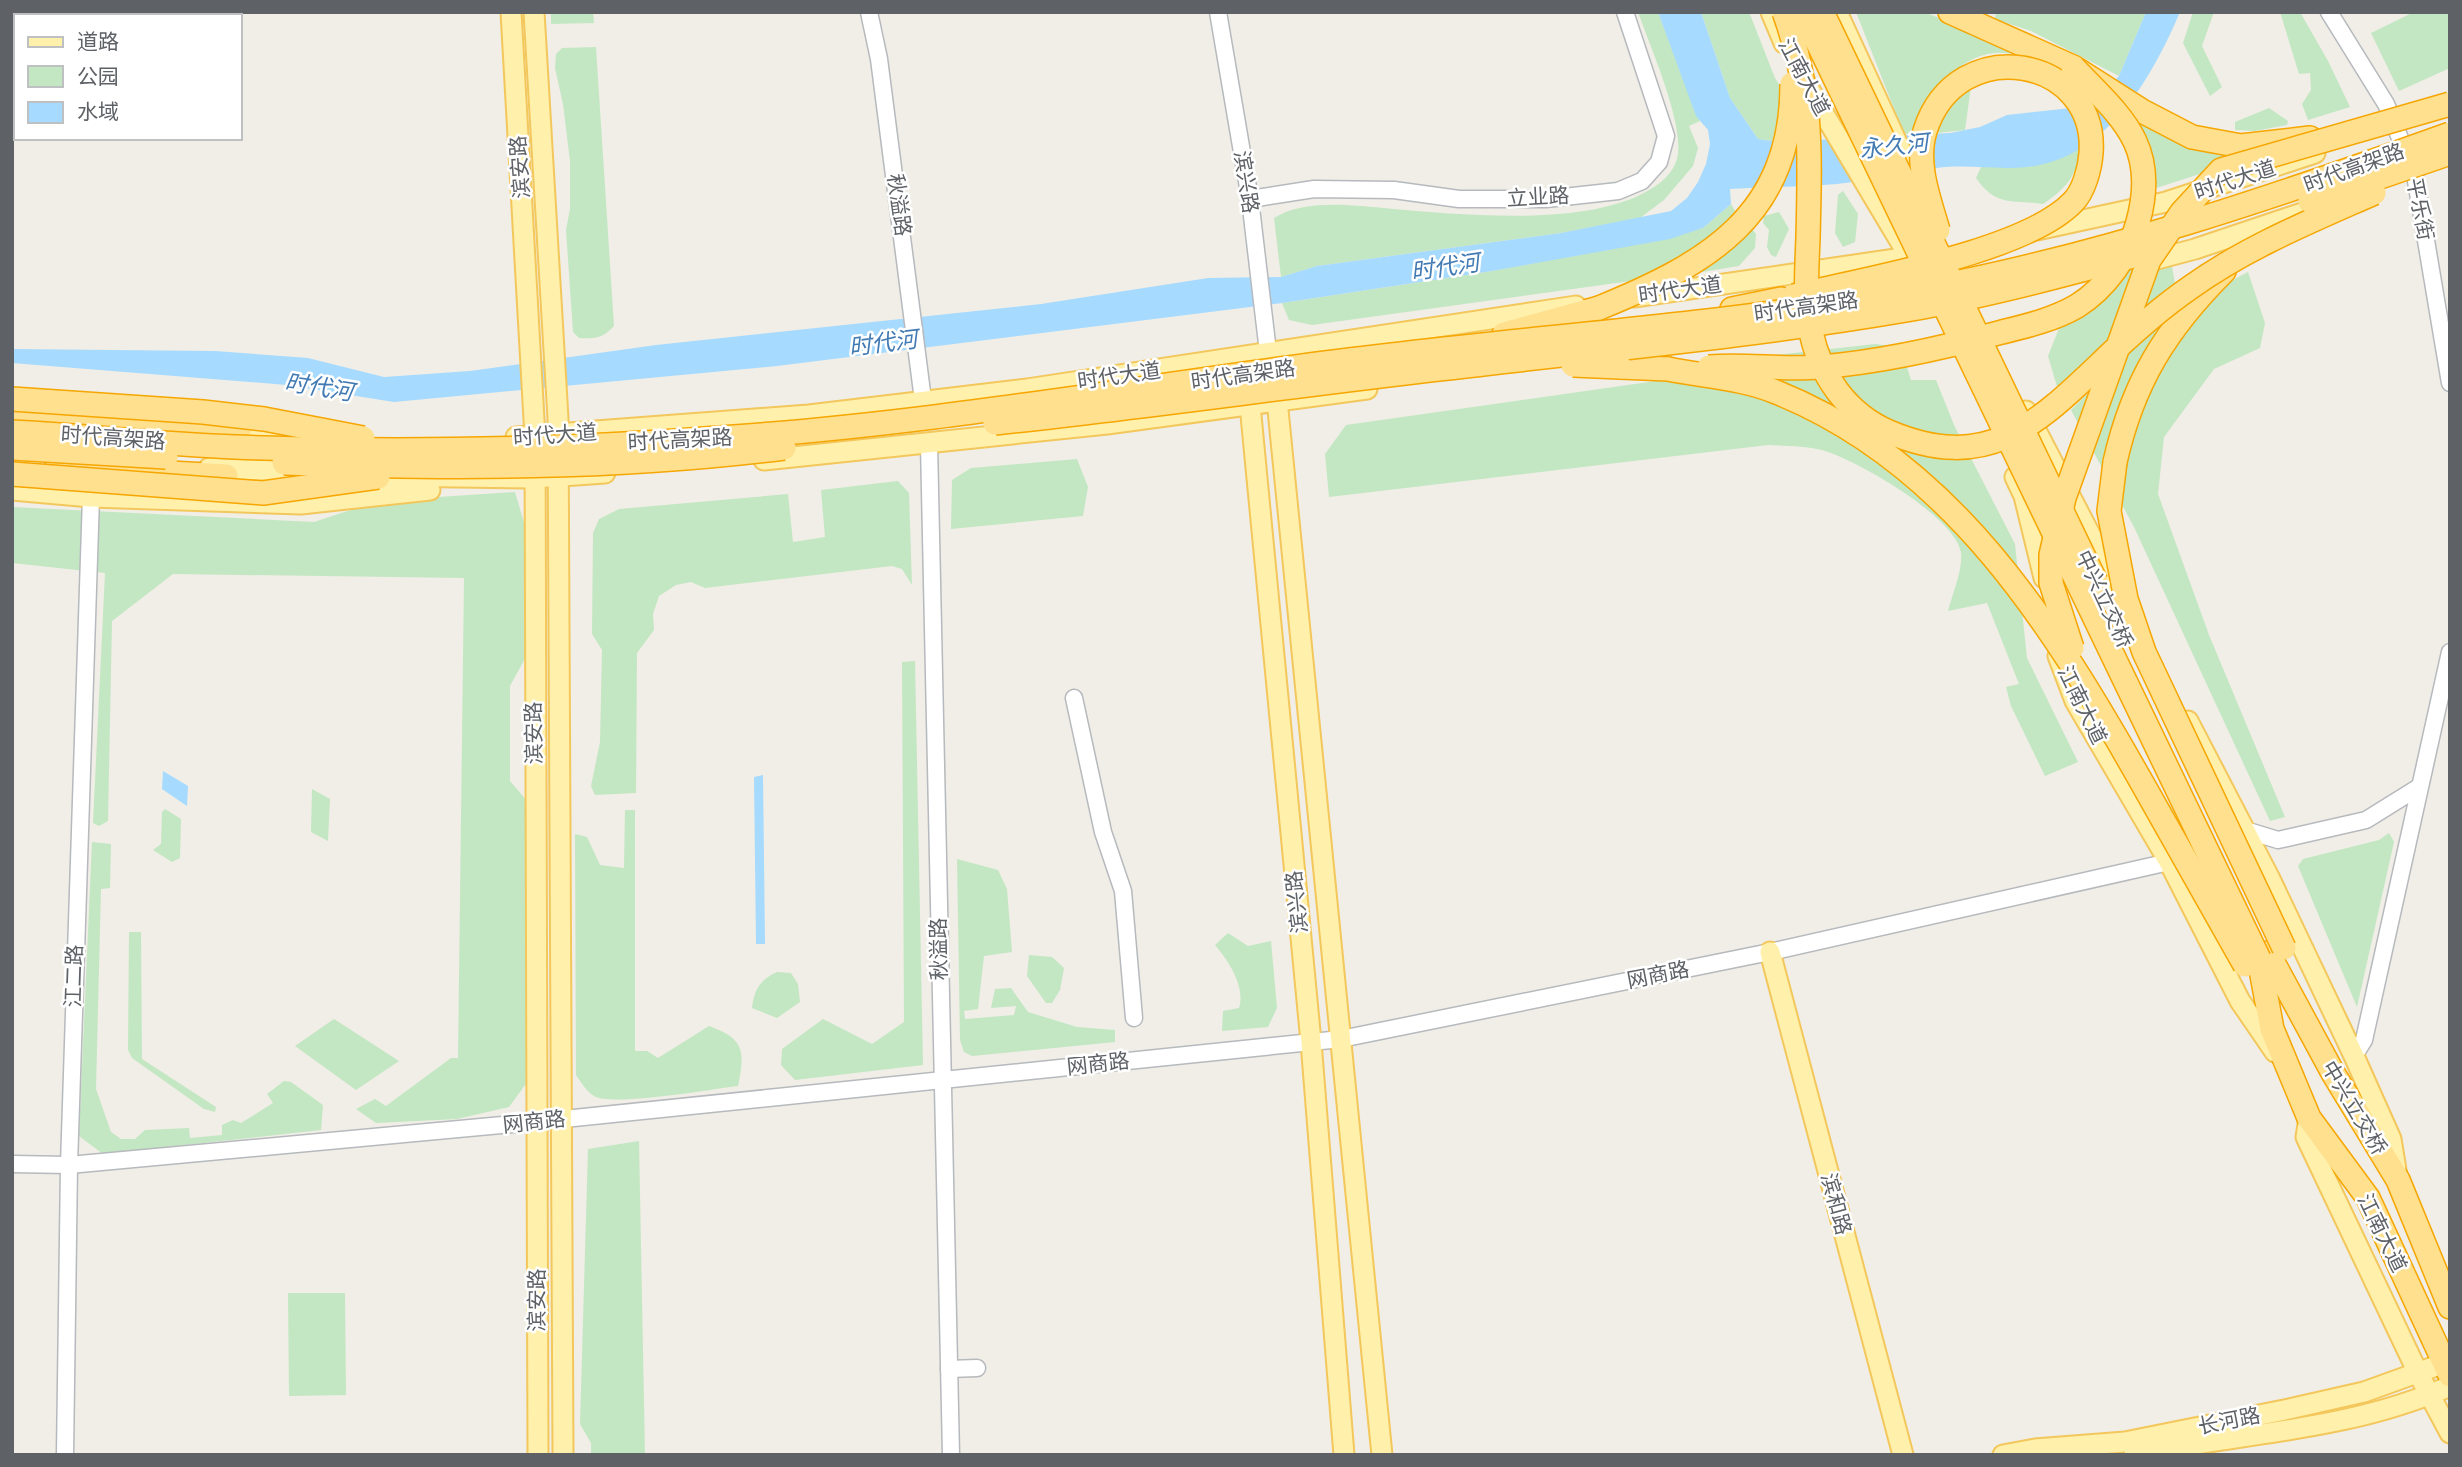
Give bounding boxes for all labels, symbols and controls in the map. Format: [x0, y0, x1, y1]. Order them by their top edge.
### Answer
legend [14, 14, 242, 140]
text: 道路 [77, 30, 119, 53]
street label: 江南大道 [1775, 34, 1834, 119]
text: 公园 [77, 65, 119, 88]
text: 水域 [77, 100, 119, 123]
water label: 永久河 [1858, 129, 1934, 163]
street label: 滨安路 [506, 135, 533, 199]
street label: 时代高架路 [2301, 139, 2407, 196]
street label: 滨兴路 [1230, 149, 1263, 215]
street label: 时代大道 [2191, 156, 2278, 203]
street label: 秋溢路 [884, 172, 915, 238]
street label: 平乐街 [2403, 176, 2438, 242]
street label: 立业路 [1506, 183, 1570, 210]
water label: 时代河 [1409, 249, 1485, 285]
street label: 时代大道 [1637, 272, 1723, 307]
street label: 时代高架路 [1752, 288, 1860, 325]
water label: 时代河 [847, 325, 923, 360]
street label: 时代高架路 [1189, 356, 1297, 393]
street label: 时代大道 [1076, 358, 1162, 393]
water label: 时代河 [283, 369, 359, 406]
street label: 时代大道 [512, 420, 598, 449]
street label: 时代高架路 [60, 422, 166, 453]
street label: 时代高架路 [627, 425, 733, 454]
street label: 中兴立交桥 [2072, 546, 2137, 651]
street label: 江南大道 [2054, 662, 2111, 748]
street label: 滨安路 [521, 701, 546, 765]
street label: 滨兴路 [1282, 870, 1311, 935]
street label: 秋溢路 [926, 917, 951, 981]
street label: 江二路 [61, 944, 86, 1008]
street label: 网商路 [1625, 957, 1691, 992]
street label: 网商路 [1065, 1049, 1130, 1078]
street label: 中兴立交桥 [2318, 1057, 2391, 1159]
street label: 网商路 [501, 1107, 566, 1136]
street label: 滨和路 [1817, 1170, 1856, 1237]
street label: 江南大道 [2354, 1190, 2411, 1276]
street label: 滨安路 [525, 1269, 548, 1332]
street label: 长河路 [2196, 1403, 2262, 1438]

